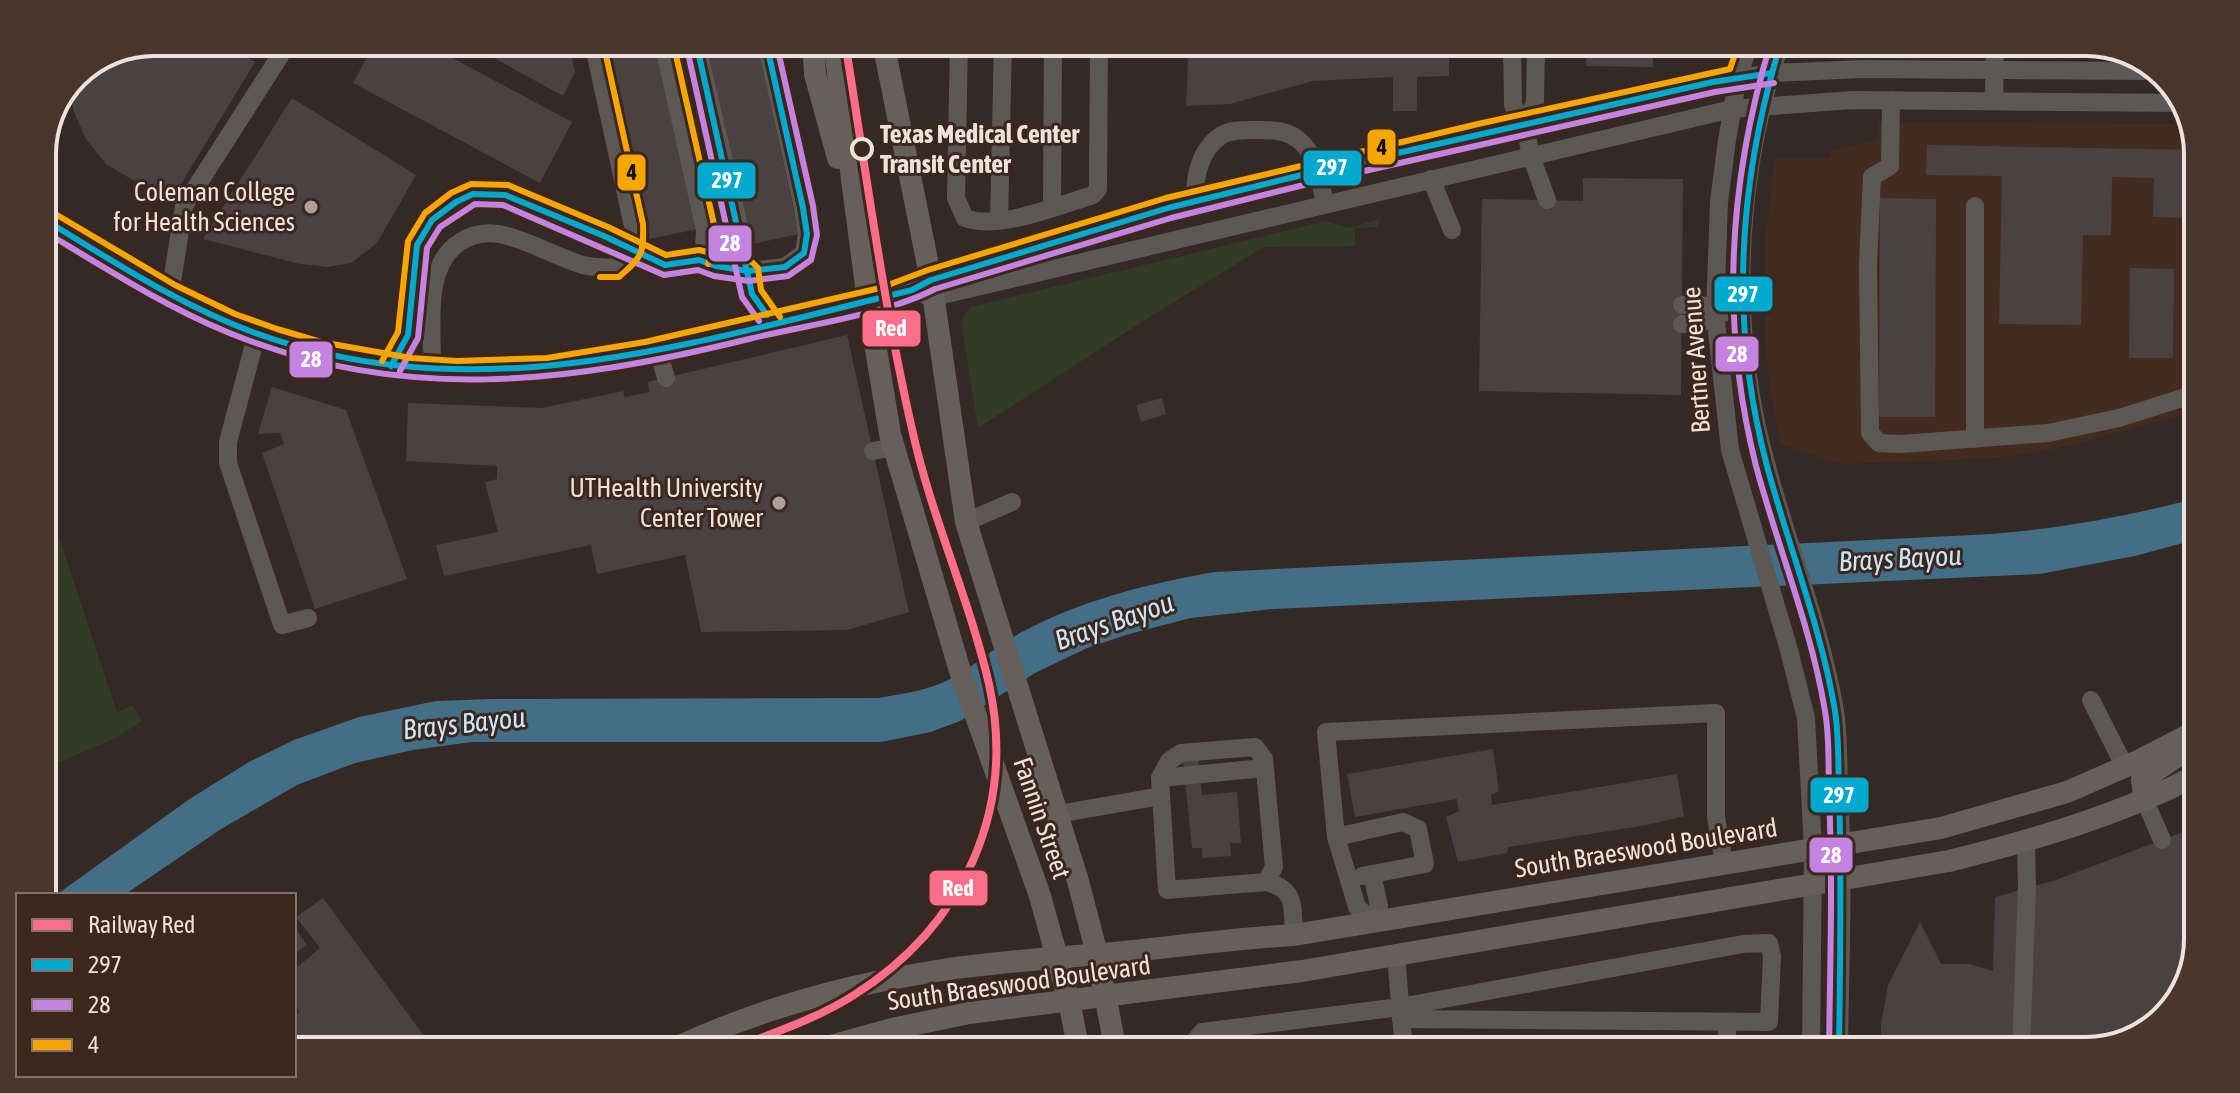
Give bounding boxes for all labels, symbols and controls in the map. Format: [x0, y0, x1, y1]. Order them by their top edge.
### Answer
place label: Texas Medical Center Transit Center [880, 119, 1080, 179]
line badge: 4 [1366, 128, 1397, 166]
text: 4 [1376, 134, 1387, 160]
marker: Texas Medical Center Transit Center [851, 138, 873, 160]
line badge: 297 [1302, 149, 1363, 187]
line badge: 4 [616, 153, 647, 192]
text: 297 [1316, 154, 1348, 180]
text: 4 [626, 159, 637, 185]
line badge: 297 [696, 161, 757, 200]
text: 297 [711, 167, 743, 193]
place label: Coleman College for Health Sciences [113, 177, 295, 237]
marker: Coleman College for Health Sciences [302, 198, 320, 216]
line badge: 28 [707, 224, 753, 263]
text: 28 [720, 230, 740, 256]
line badge: 297 [1713, 275, 1774, 313]
text: 297 [1727, 281, 1759, 307]
street label: Bertner Avenue [1676, 286, 1716, 434]
line badge: Red [861, 309, 922, 348]
text: Red [875, 315, 907, 341]
line badge: 28 [1714, 335, 1760, 373]
line badge: 28 [288, 340, 334, 379]
text: 28 [1727, 341, 1747, 367]
text: 28 [301, 346, 321, 372]
place label: UTHealth University Center Tower [569, 473, 763, 533]
marker: UTHealth University Center Tower [770, 494, 788, 512]
water label: Brays Bayou [1838, 539, 1962, 577]
water label: Brays Bayou [1051, 586, 1177, 656]
water label: Brays Bayou [401, 701, 527, 745]
street label: Fannin Street [1007, 753, 1077, 883]
line badge: 297 [1809, 776, 1870, 814]
text: 297 [1823, 782, 1855, 808]
street label: South Braeswood Boulevard [1513, 812, 1779, 884]
line badge: 28 [1808, 836, 1854, 874]
text: 28 [1821, 842, 1841, 868]
line badge: Red [928, 869, 989, 907]
text: Red [942, 875, 974, 901]
legend [16, 893, 296, 1077]
text: Railway Red [88, 911, 195, 938]
street label: South Braeswood Boulevard [886, 950, 1152, 1016]
text: 297 [88, 951, 122, 978]
text: 28 [88, 991, 111, 1018]
text: 4 [88, 1031, 99, 1058]

